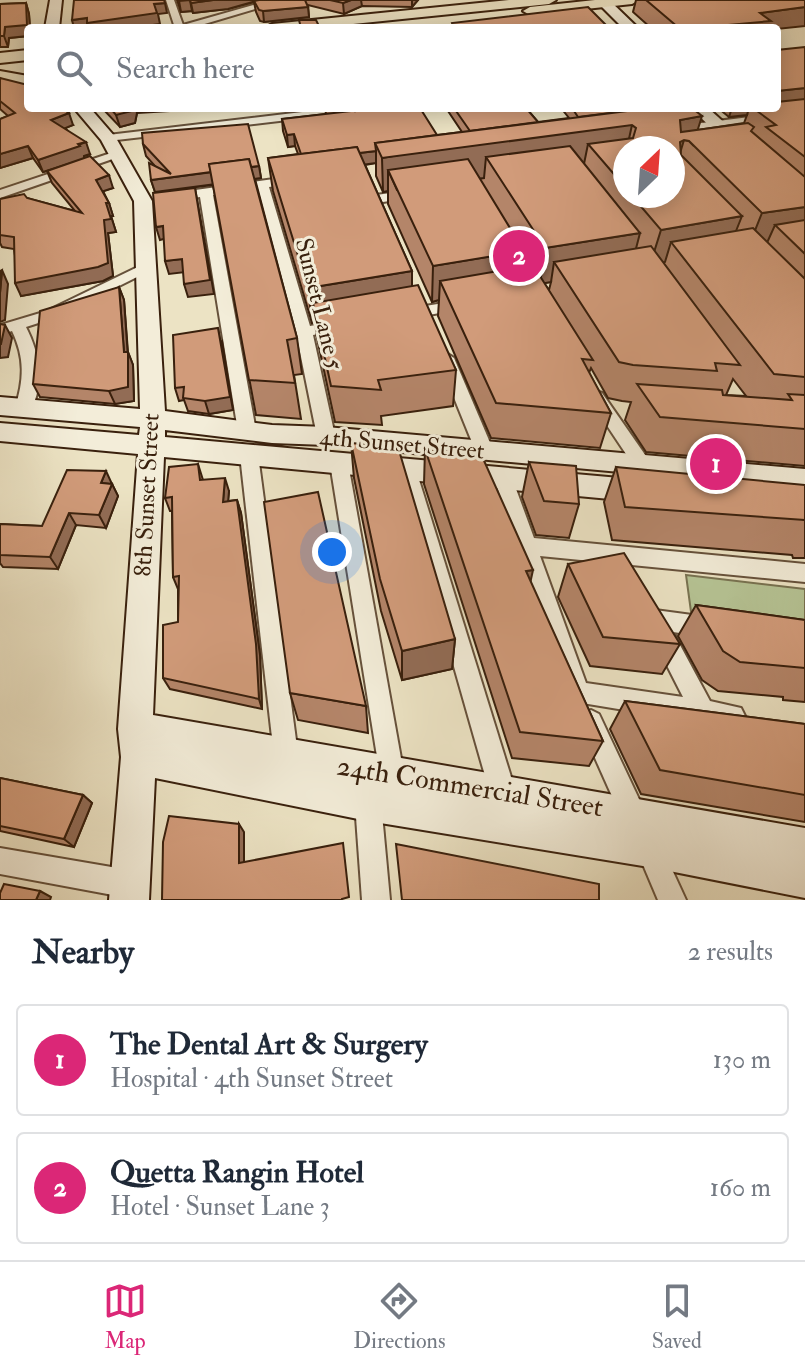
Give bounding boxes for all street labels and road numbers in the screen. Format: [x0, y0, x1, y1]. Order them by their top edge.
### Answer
street label: Sunset Lane 5 [288, 235, 350, 373]
street label: 8th Sunset Street [127, 412, 167, 578]
street label: 4th Sunset Street [318, 421, 486, 467]
street label: 24th Commercial Street [334, 749, 606, 825]

